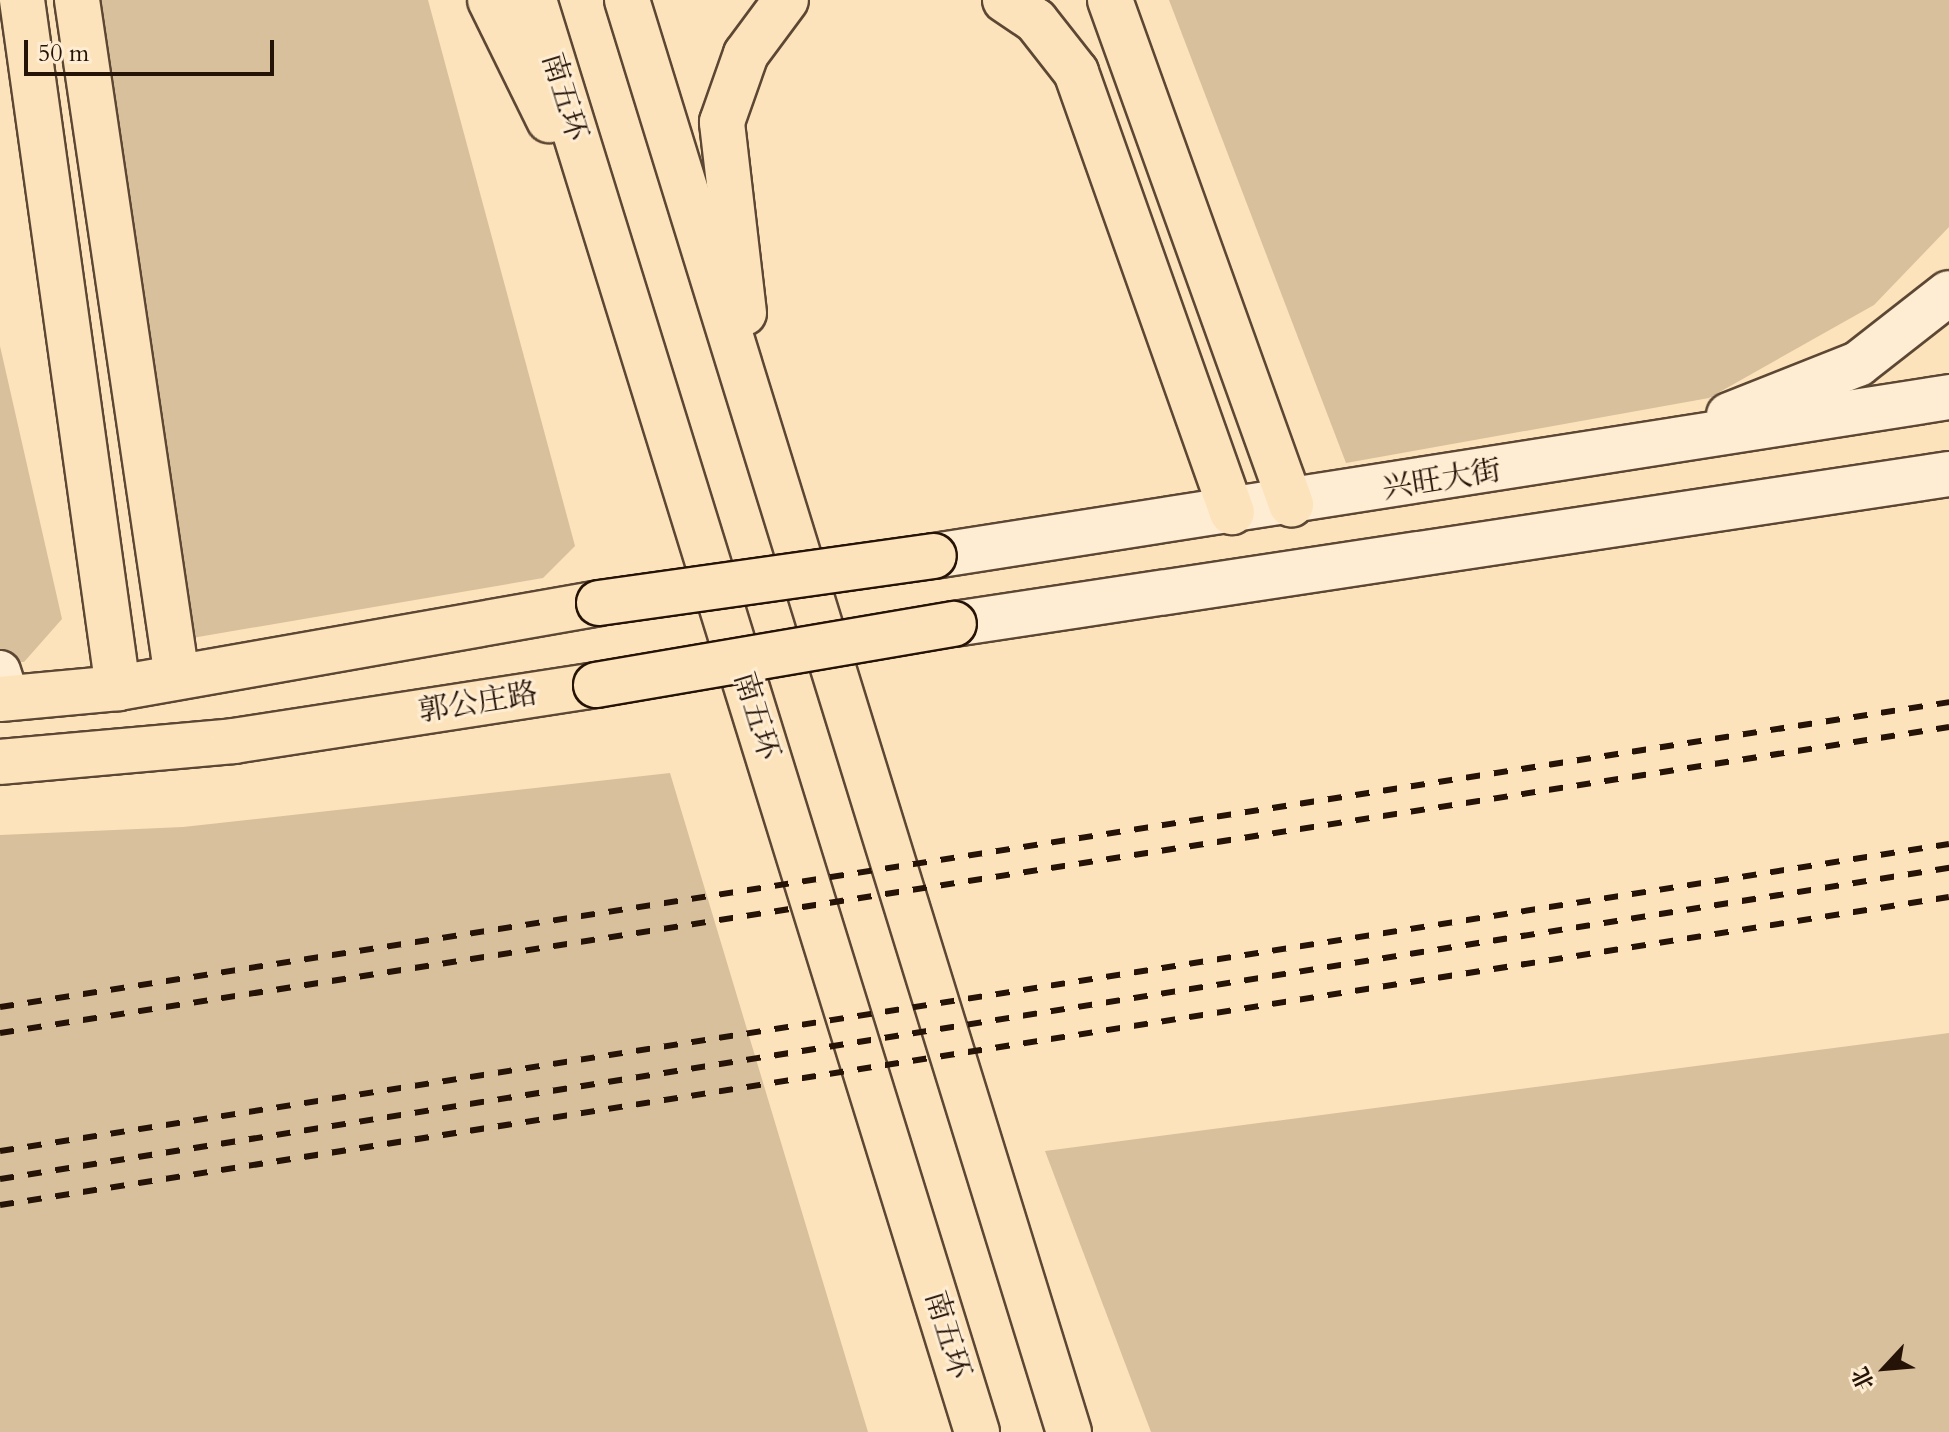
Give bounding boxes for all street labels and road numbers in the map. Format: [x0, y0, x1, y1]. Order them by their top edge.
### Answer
street label: 南五环 [534, 49, 594, 145]
street label: 兴旺大街 [1380, 453, 1504, 507]
street label: 南五环 [726, 668, 786, 764]
street label: 郭公庄路 [416, 676, 540, 730]
street label: 南五环 [917, 1287, 977, 1383]

